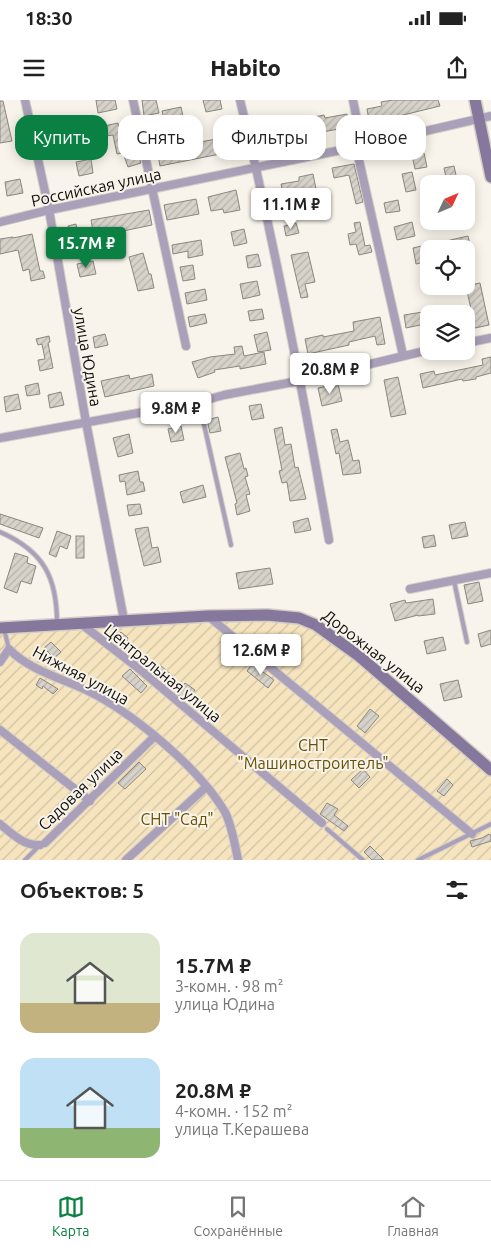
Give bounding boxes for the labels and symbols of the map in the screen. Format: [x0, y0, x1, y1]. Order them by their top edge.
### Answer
street label: Российская улица [29, 164, 163, 210]
north arrow [420, 175, 475, 230]
pin: 11.1M ₽ [245, 188, 337, 230]
pin: 15.7M ₽ [40, 226, 132, 269]
street label: улица Юдина [70, 306, 106, 408]
pin: 20.8M ₽ [284, 352, 376, 395]
pin: 9.8M ₽ [135, 392, 217, 434]
street label: Дорожная улица [319, 606, 429, 696]
street label: Центральная улица [101, 620, 225, 726]
pin: 12.6M ₽ [215, 634, 307, 676]
street label: Нижняя улица [30, 642, 132, 708]
park label: СНТ "Машиностроитель" [237, 736, 389, 772]
street label: Садовая улица [34, 744, 126, 834]
park label: СНТ "Сад" [140, 810, 214, 828]

